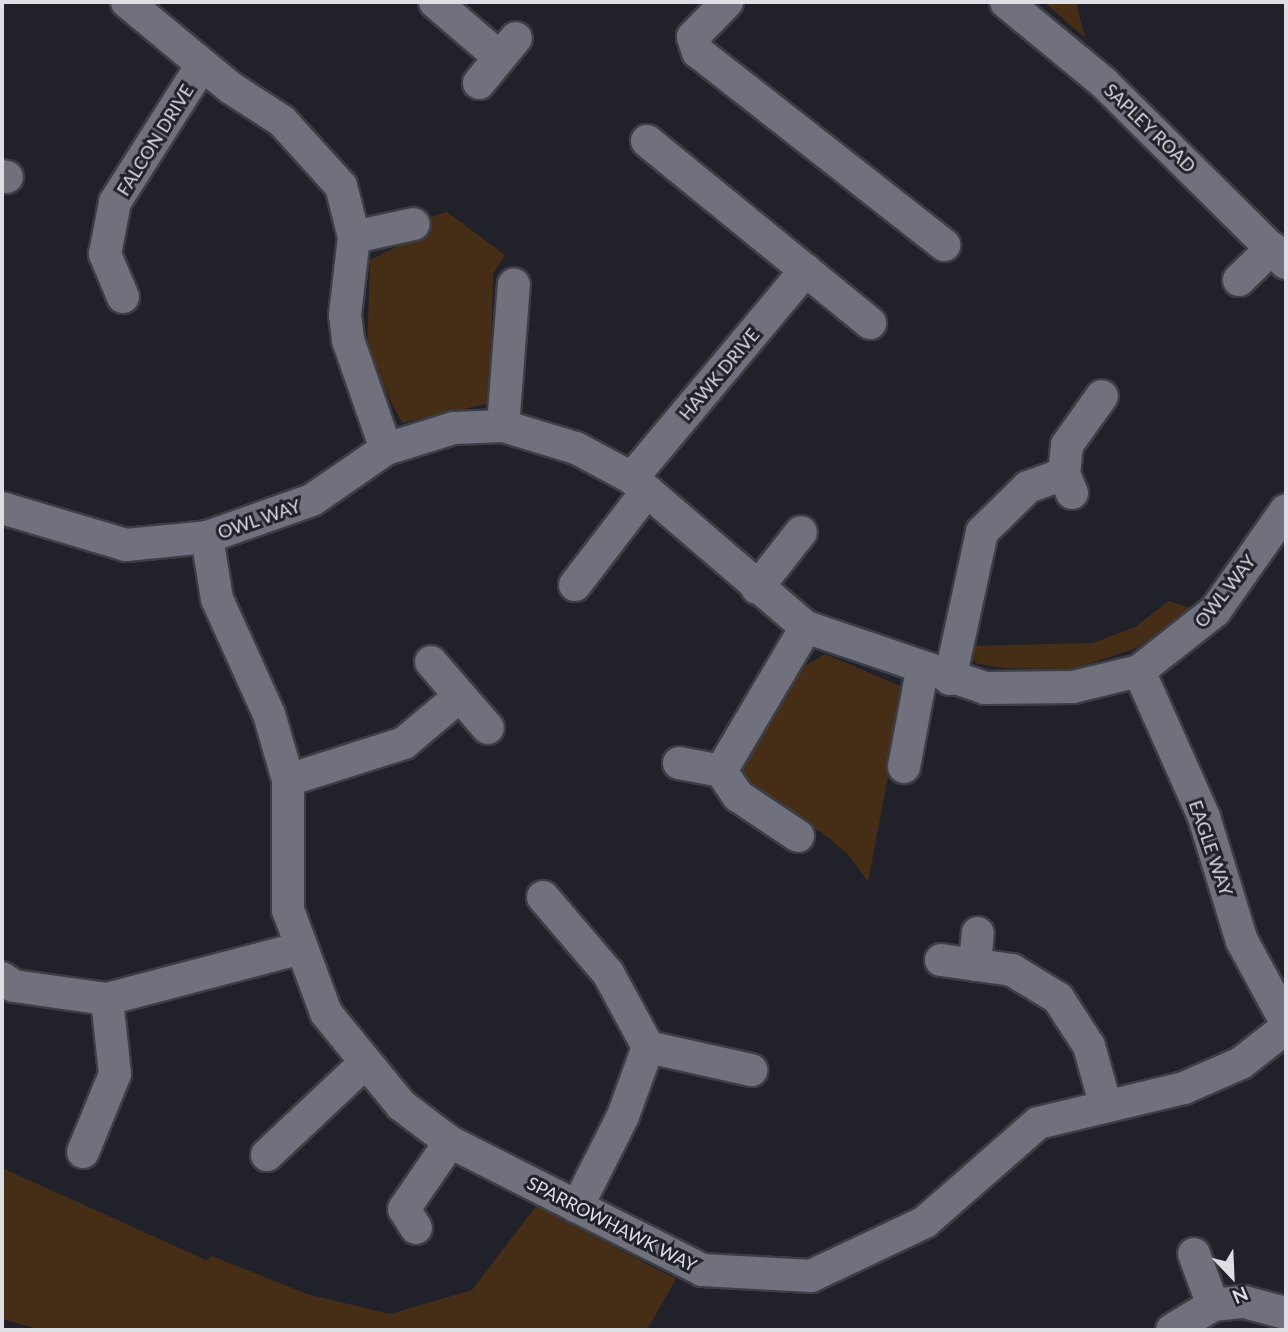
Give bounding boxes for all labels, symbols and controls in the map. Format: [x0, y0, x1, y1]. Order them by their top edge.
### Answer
street label: SAPLEY ROAD [1100, 79, 1200, 177]
street label: FALCON DRIVE [112, 80, 198, 200]
street label: HAWK DRIVE [674, 324, 764, 424]
street label: OWL WAY [214, 495, 304, 543]
street label: OWL WAY [1190, 550, 1260, 632]
street label: EAGLE WAY [1185, 797, 1237, 899]
street label: SPARROWHAWK WAY [524, 1172, 700, 1276]
north arrow [1197, 1241, 1267, 1311]
text: N [1229, 1282, 1252, 1309]

